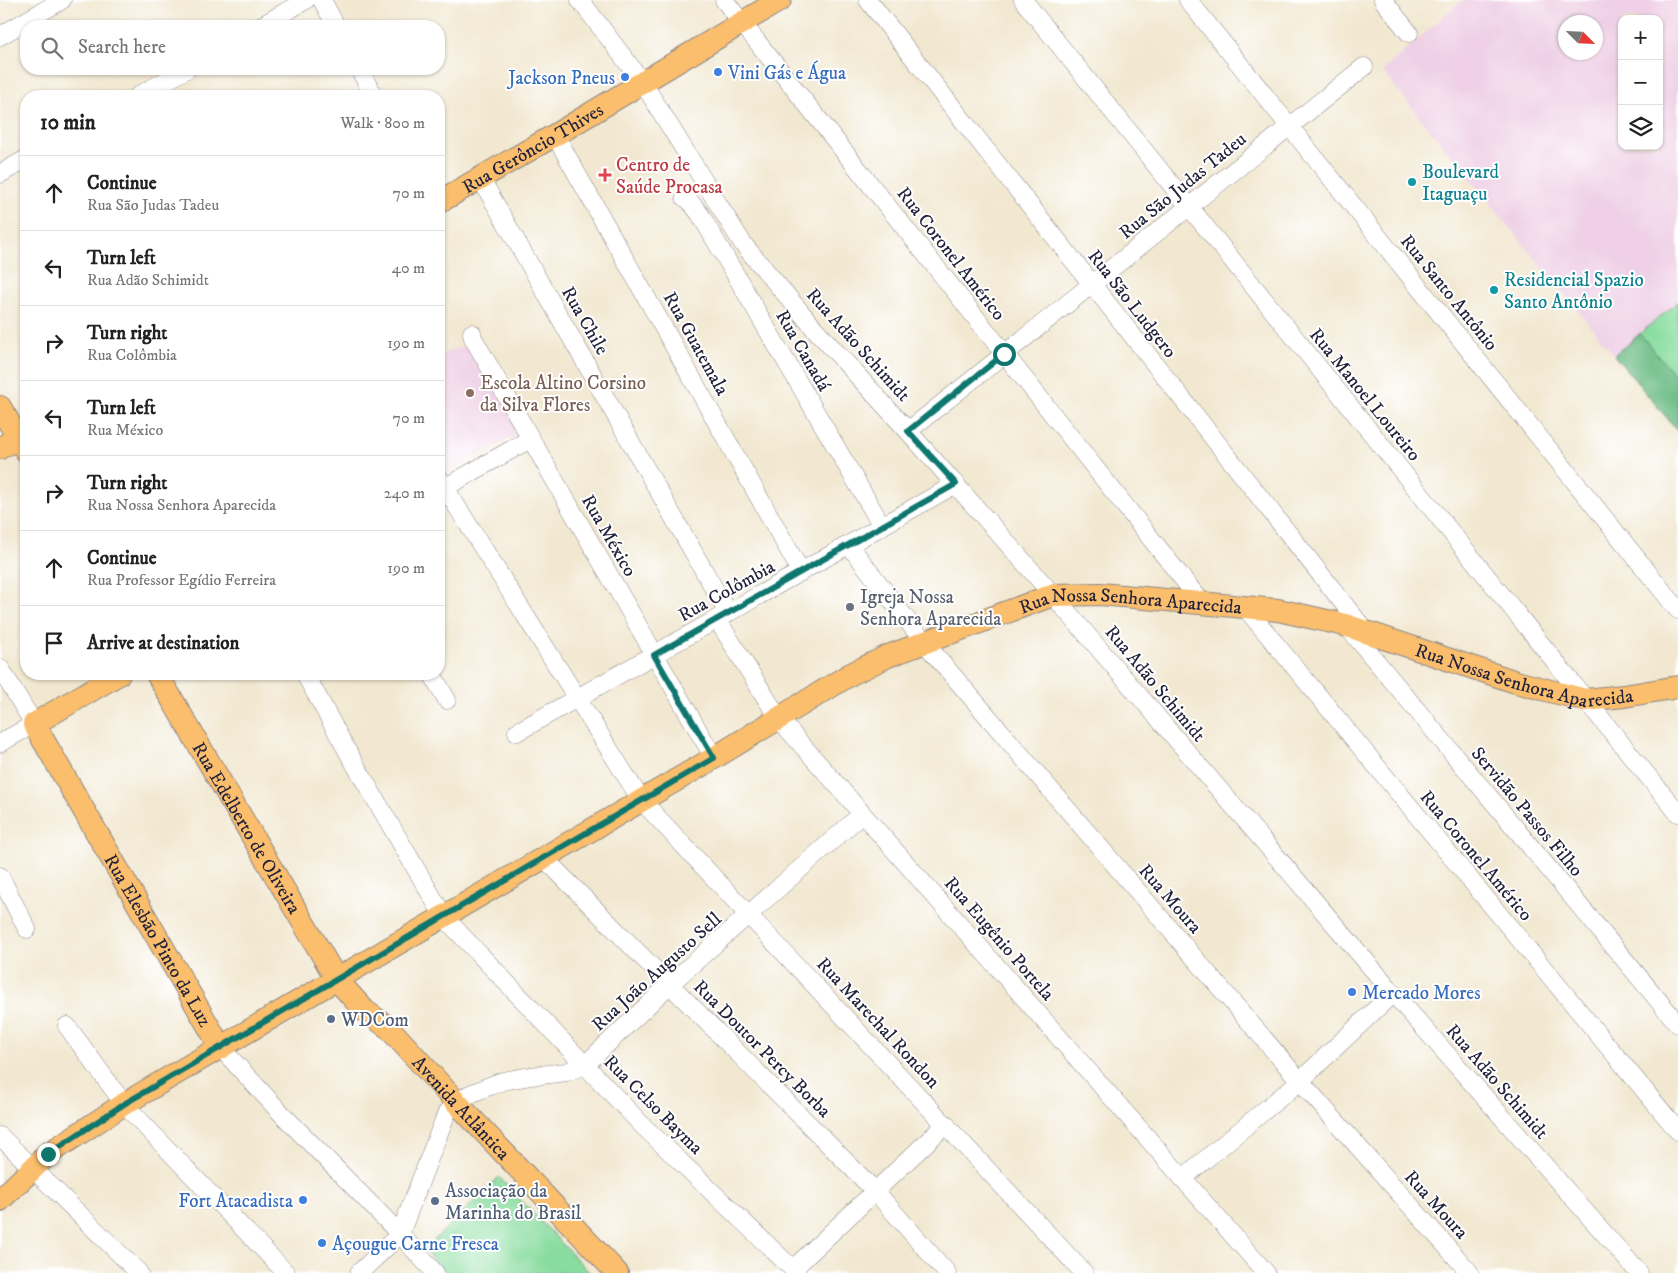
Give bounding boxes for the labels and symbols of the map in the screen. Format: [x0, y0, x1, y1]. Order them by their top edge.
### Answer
north arrow [1558, 15, 1603, 60]
place label: Vini Gás e Água [727, 60, 846, 85]
marker: Vini Gás e Água [712, 66, 724, 78]
place label: Jackson Pneus [506, 67, 615, 90]
marker: Jackson Pneus [619, 71, 631, 83]
street label: Rua Gerôncio Thives [458, 99, 608, 199]
street label: Rua São Judas Tadeu [1115, 128, 1251, 244]
place label: Centro de Saúde Procasa [616, 154, 723, 199]
place label: Boulevard Itaguaçu [1422, 161, 1499, 206]
marker: Centro de Saúde Procasa [598, 168, 612, 182]
marker: Boulevard Itaguaçu [1406, 176, 1418, 188]
street label: Rua Coronel Américo [892, 183, 1010, 325]
street label: Rua Santo Antônio [1395, 230, 1503, 356]
street label: Rua São Ludgero [1082, 245, 1181, 363]
place label: Residencial Spazio Santo Antônio [1504, 269, 1644, 314]
street label: Rua Chile [556, 283, 613, 359]
street label: Rua Adão Schimidt [801, 284, 915, 406]
marker: Residencial Spazio Santo Antônio [1488, 284, 1500, 296]
street label: Rua Guatemala [658, 288, 734, 399]
street label: Rua Canadá [770, 306, 835, 396]
street label: Rua Manoel Loureiro [1304, 324, 1426, 466]
route start [993, 343, 1016, 366]
place label: Escola Altino Corsino da Silva Flores [480, 372, 646, 417]
marker: Escola Altino Corsino da Silva Flores [464, 387, 476, 399]
street label: Rua México [576, 491, 641, 581]
street label: Rua Colômbia [674, 555, 779, 627]
street label: Rua Nossa Senhora Aparecida [1016, 584, 1243, 620]
place label: Igreja Nossa Senhora Aparecida [860, 586, 1001, 631]
marker: Igreja Nossa Senhora Aparecida [844, 601, 856, 613]
street label: Rua Adão Schimidt [1100, 621, 1210, 747]
street label: Rua Nossa Senhora Aparecida [1412, 639, 1635, 713]
street label: Rua Edelberto de Oliveira [187, 738, 305, 918]
street label: Servidão Passos Filho [1466, 742, 1588, 881]
street label: Rua Coronel Américo [1415, 786, 1537, 926]
street label: Rua Elesbão Pinto da Luz [99, 850, 216, 1031]
street label: Rua Moura [1133, 860, 1206, 938]
street label: Rua Eugênio Portela [939, 872, 1059, 1006]
street label: Rua João Augusto Sell [587, 908, 727, 1036]
street label: Rua Marechal Rondon [811, 953, 945, 1093]
street label: Rua Doutor Percy Borba [688, 975, 836, 1123]
place label: Mercado Mores [1362, 982, 1481, 1005]
marker: Mercado Mores [1346, 986, 1358, 998]
place label: WDCom [340, 1009, 409, 1032]
marker: WDCom [325, 1013, 337, 1025]
street label: Rua Adão Schimidt [1441, 1020, 1553, 1144]
street label: Rua Celso Bayma [598, 1051, 707, 1160]
street label: Avenida Atlântica [407, 1052, 515, 1165]
route end [37, 1143, 60, 1166]
street label: Rua Moura [1399, 1166, 1473, 1244]
place label: Associação da Marinha do Brasil [445, 1180, 582, 1225]
place label: Fort Atacadista [178, 1190, 293, 1213]
marker: Fort Atacadista [297, 1194, 309, 1206]
marker: Associação da Marinha do Brasil [429, 1195, 441, 1207]
place label: Açougue Carne Fresca [332, 1233, 499, 1256]
marker: Açougue Carne Fresca [316, 1237, 328, 1249]

